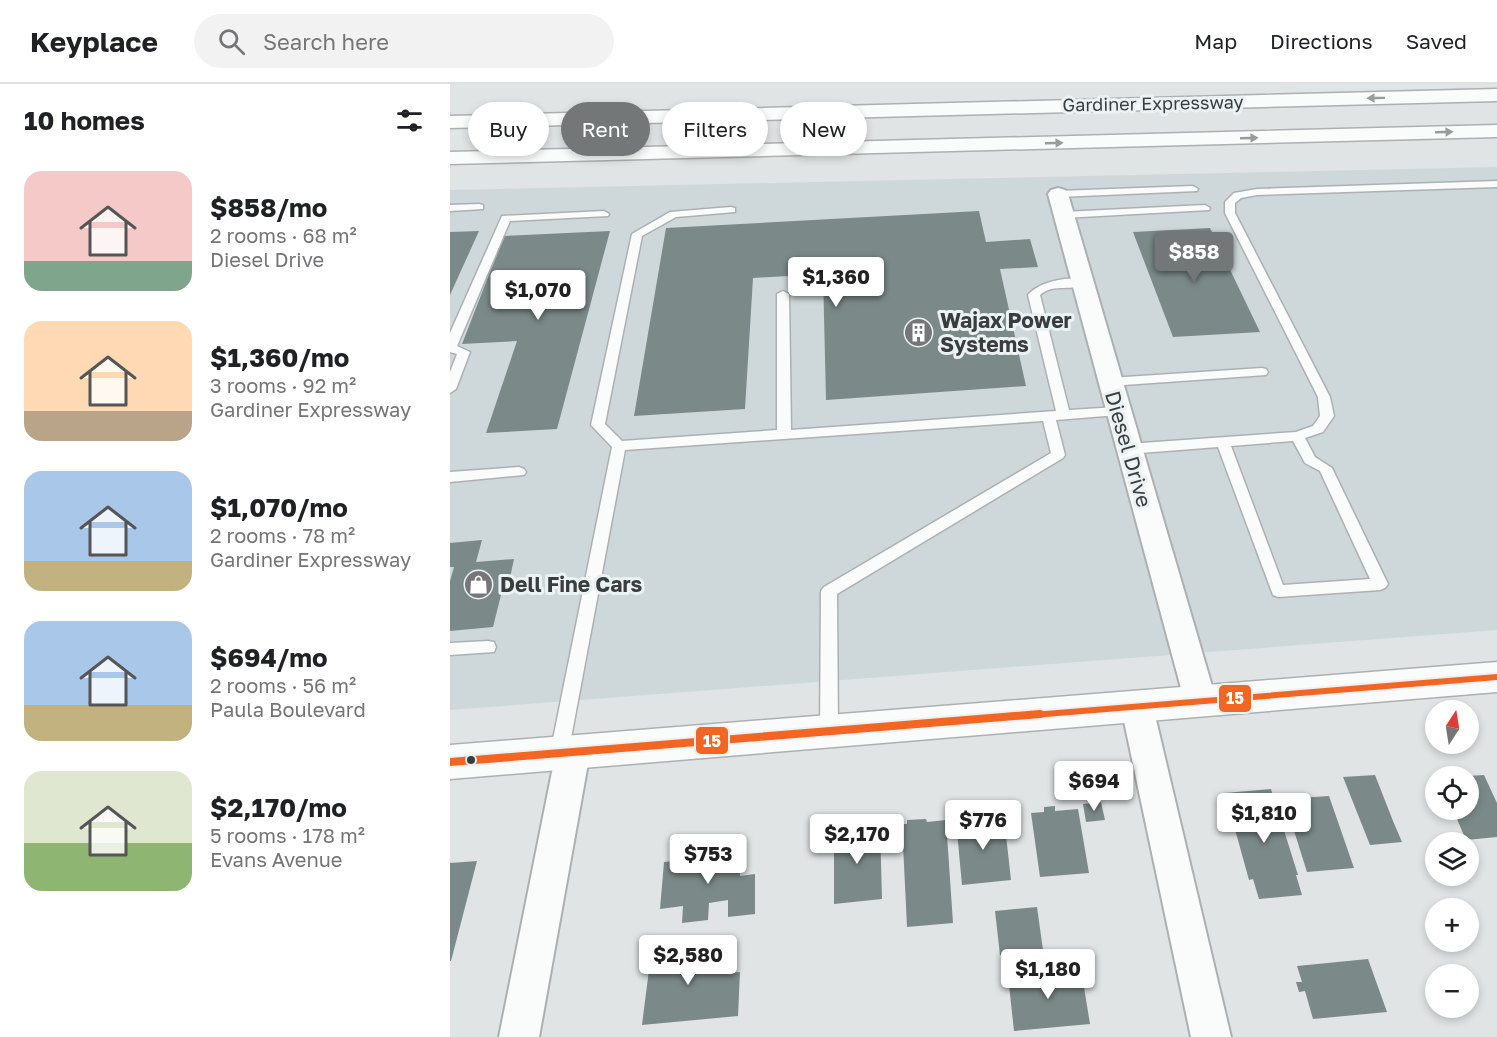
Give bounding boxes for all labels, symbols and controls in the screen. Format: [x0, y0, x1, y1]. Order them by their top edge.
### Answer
search box [194, 14, 614, 68]
text: Keyplace [30, 25, 158, 58]
icon: search [215, 25, 248, 58]
text: Search here [263, 28, 389, 55]
text: Map [1194, 28, 1237, 54]
text: Directions [1270, 28, 1373, 54]
text: Saved [1406, 28, 1467, 54]
street label: Gardiner Expressway [1062, 90, 1244, 116]
one-way arrow [1366, 93, 1385, 102]
chip: Buy [468, 102, 549, 156]
chip: Rent [561, 102, 650, 156]
chip: Filters [662, 102, 768, 156]
chip: New [780, 102, 867, 156]
icon: filters [393, 104, 426, 137]
text: 10 homes [24, 105, 145, 136]
one-way arrow [1435, 127, 1454, 137]
one-way arrow [1240, 133, 1259, 142]
one-way arrow [1045, 139, 1064, 148]
text: $858/mo [210, 192, 327, 223]
icon: home [72, 195, 144, 267]
text: 2 rooms · 68 m² [210, 223, 357, 247]
pin: $858 [1158, 232, 1230, 283]
text: $858 [1168, 239, 1220, 263]
text: Diesel Drive [210, 247, 324, 271]
pin: $1,360 [787, 257, 885, 308]
text: $1,360 [802, 264, 870, 288]
pin: $1,070 [489, 270, 587, 321]
text: $1,070 [505, 277, 572, 301]
place label: Wajax Power Systems [940, 307, 1072, 357]
building icon: Wajax Power Systems [903, 316, 935, 348]
text: $1,360/mo [210, 342, 349, 373]
icon: home [72, 345, 144, 417]
text: 3 rooms · 92 m² [210, 373, 356, 397]
street label: Diesel Drive [1100, 388, 1158, 510]
text: Gardiner Expressway [210, 397, 411, 421]
text: $1,070/mo [210, 492, 348, 523]
icon: home [72, 495, 144, 567]
text: 2 rooms · 78 m² [210, 523, 355, 547]
text: Gardiner Expressway [210, 547, 411, 571]
shop icon: Dell Fine Cars [463, 568, 495, 600]
place label: Dell Fine Cars [500, 571, 643, 597]
text: $694/mo [210, 642, 328, 673]
icon: home [72, 645, 144, 717]
text: 2 rooms · 56 m² [210, 673, 356, 697]
line badge: 15 [1218, 684, 1252, 713]
text: 15 [1226, 688, 1244, 708]
text: Paula Boulevard [210, 697, 366, 721]
north arrow [1425, 700, 1479, 754]
map controls [1425, 700, 1479, 1018]
line badge: 15 [695, 726, 729, 755]
text: 15 [703, 731, 721, 751]
unlabelled marker [465, 754, 477, 766]
pin: $694 [1058, 761, 1130, 812]
button: locate [1425, 766, 1479, 820]
text: $694 [1068, 768, 1120, 792]
text: $2,170/mo [210, 792, 347, 823]
pin: $1,810 [1215, 793, 1313, 844]
icon: home [72, 795, 144, 867]
pin: $776 [947, 800, 1019, 851]
text: $1,810 [1231, 800, 1297, 824]
text: $776 [959, 807, 1007, 831]
pin: $2,170 [808, 814, 906, 865]
text: $2,170 [824, 821, 890, 845]
text: 5 rooms · 178 m² [210, 823, 365, 847]
button: layers [1425, 832, 1479, 886]
pin: $753 [672, 834, 744, 885]
text: $753 [684, 841, 732, 865]
text: Evans Avenue [210, 847, 342, 871]
button: + [1425, 898, 1479, 952]
pin: $2,580 [639, 935, 737, 986]
text: $2,580 [653, 942, 723, 966]
pin: $1,180 [999, 949, 1097, 1000]
text: $1,180 [1015, 956, 1081, 980]
button: − [1425, 964, 1479, 1018]

